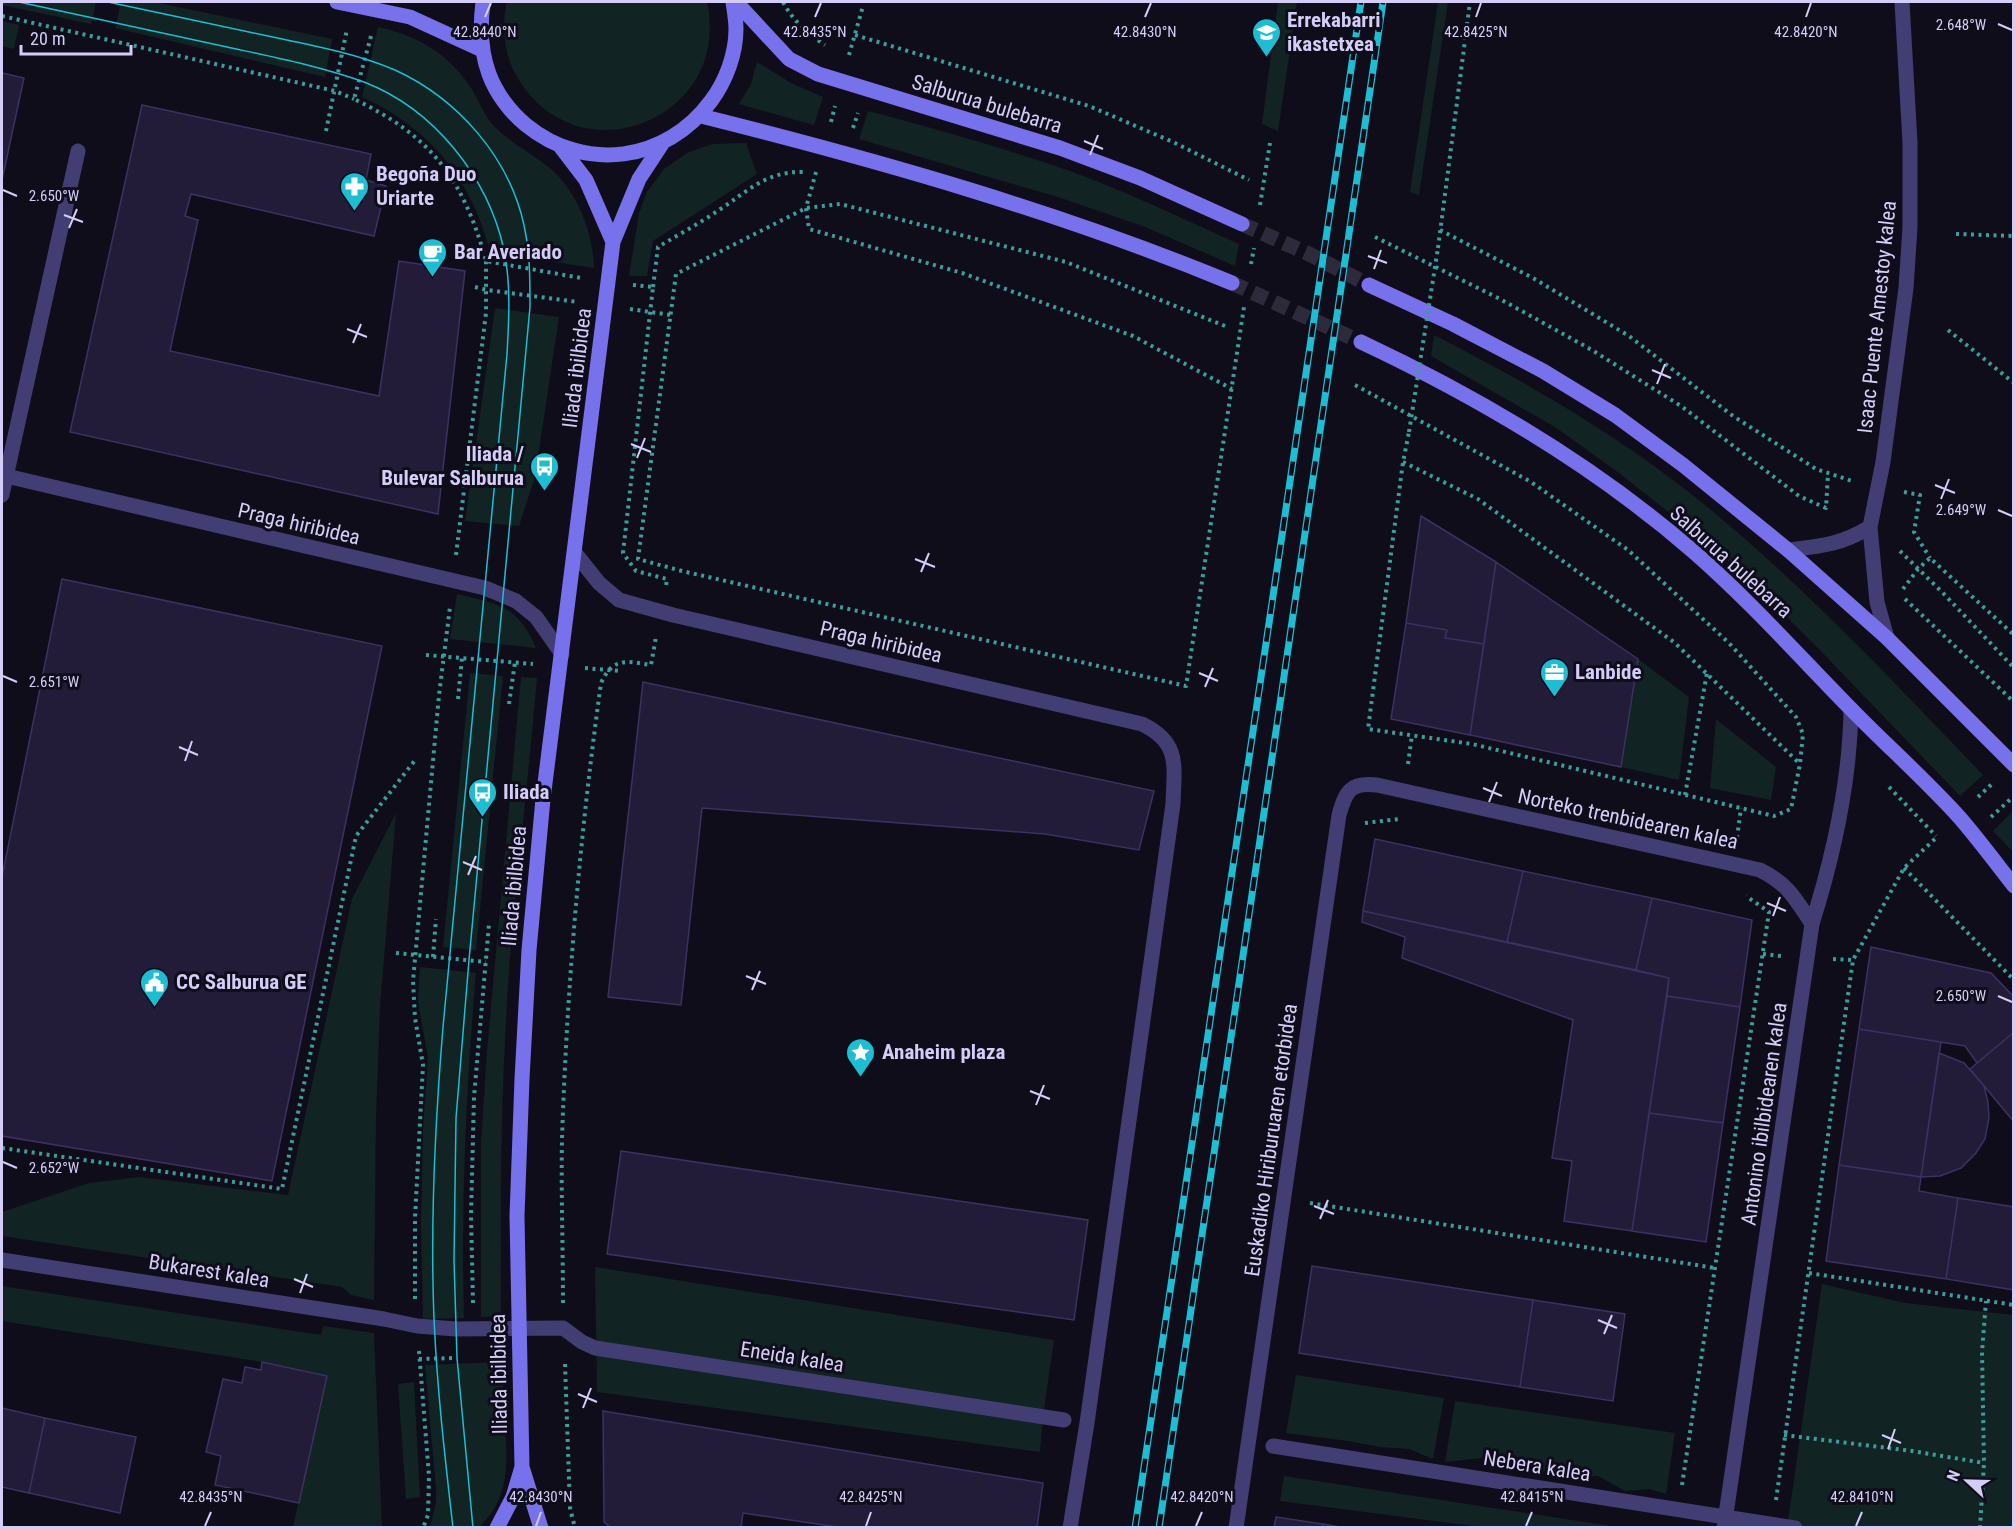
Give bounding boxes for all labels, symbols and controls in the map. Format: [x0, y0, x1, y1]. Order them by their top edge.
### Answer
place label: Errekabarri ikastetxea [1287, 8, 1381, 56]
school or university icon: Errekabarri ikastetxea [1250, 16, 1282, 58]
text: 2.648°W [1936, 16, 1987, 34]
scale bar [21, 18, 130, 56]
text: 42.8440°N [453, 23, 517, 41]
text: 42.8435°N [783, 23, 847, 41]
text: 42.8430°N [1113, 23, 1177, 41]
text: 42.8425°N [1444, 23, 1508, 41]
text: 42.8420°N [1774, 23, 1838, 41]
text: 20 m [30, 28, 65, 49]
street label: Salburua bulebarra [909, 70, 1065, 138]
place label: Begoña Duo Uriarte [376, 162, 477, 210]
pharmacy icon: Begoña Duo Uriarte [339, 170, 371, 212]
text: 2.650°W [29, 187, 80, 205]
street label: Isaac Puente Amestoy kalea [1853, 200, 1901, 434]
cafe icon: Bar Averiado [417, 236, 449, 278]
place label: Bar Averiado [454, 240, 562, 264]
street label: Iliada ibilbidea [558, 307, 596, 429]
place label: Iliada / Bulevar Salburua [381, 442, 524, 490]
bus stop icon: Iliada / Bulevar Salburua [529, 450, 561, 492]
street label: Praga hiribidea [236, 498, 362, 550]
street label: Salburua bulebarra [1665, 501, 1797, 623]
text: 2.649°W [1936, 501, 1987, 519]
street label: Praga hiribidea [818, 616, 944, 668]
office icon: Lanbide [1538, 656, 1570, 698]
place label: Lanbide [1575, 660, 1641, 684]
text: 2.651°W [29, 673, 80, 691]
bus stop icon: Iliada [466, 776, 498, 818]
place label: Iliada [503, 780, 550, 804]
street label: Norteko trenbidearen kalea [1516, 784, 1740, 854]
street label: Iliada ibilbidea [497, 825, 531, 947]
public building icon: CC Salburua GE [139, 966, 171, 1008]
place label: CC Salburua GE [176, 970, 307, 994]
text: 2.650°W [1936, 987, 1987, 1005]
street label: Antonino ibilbidearen kalea [1736, 1001, 1792, 1227]
street label: Euskadiko Hiriburuaren etorbidea [1240, 1002, 1302, 1278]
place icon: Anaheim plaza [845, 1036, 877, 1078]
place label: Anaheim plaza [882, 1040, 1005, 1064]
text: 2.652°W [29, 1159, 80, 1177]
street label: Bukarest kalea [147, 1250, 271, 1292]
street label: Iliada ibilbidea [486, 1314, 512, 1434]
street label: Eneida kalea [738, 1337, 846, 1377]
street label: Nebera kalea [1482, 1446, 1592, 1486]
north arrow [1937, 1451, 1997, 1511]
text: N [1943, 1467, 1964, 1484]
text: 42.8435°N [179, 1488, 243, 1506]
text: 42.8430°N [509, 1488, 573, 1506]
text: 42.8425°N [839, 1488, 903, 1506]
text: 42.8420°N [1170, 1488, 1234, 1506]
text: 42.8415°N [1500, 1488, 1564, 1506]
text: 42.8410°N [1830, 1488, 1894, 1506]

